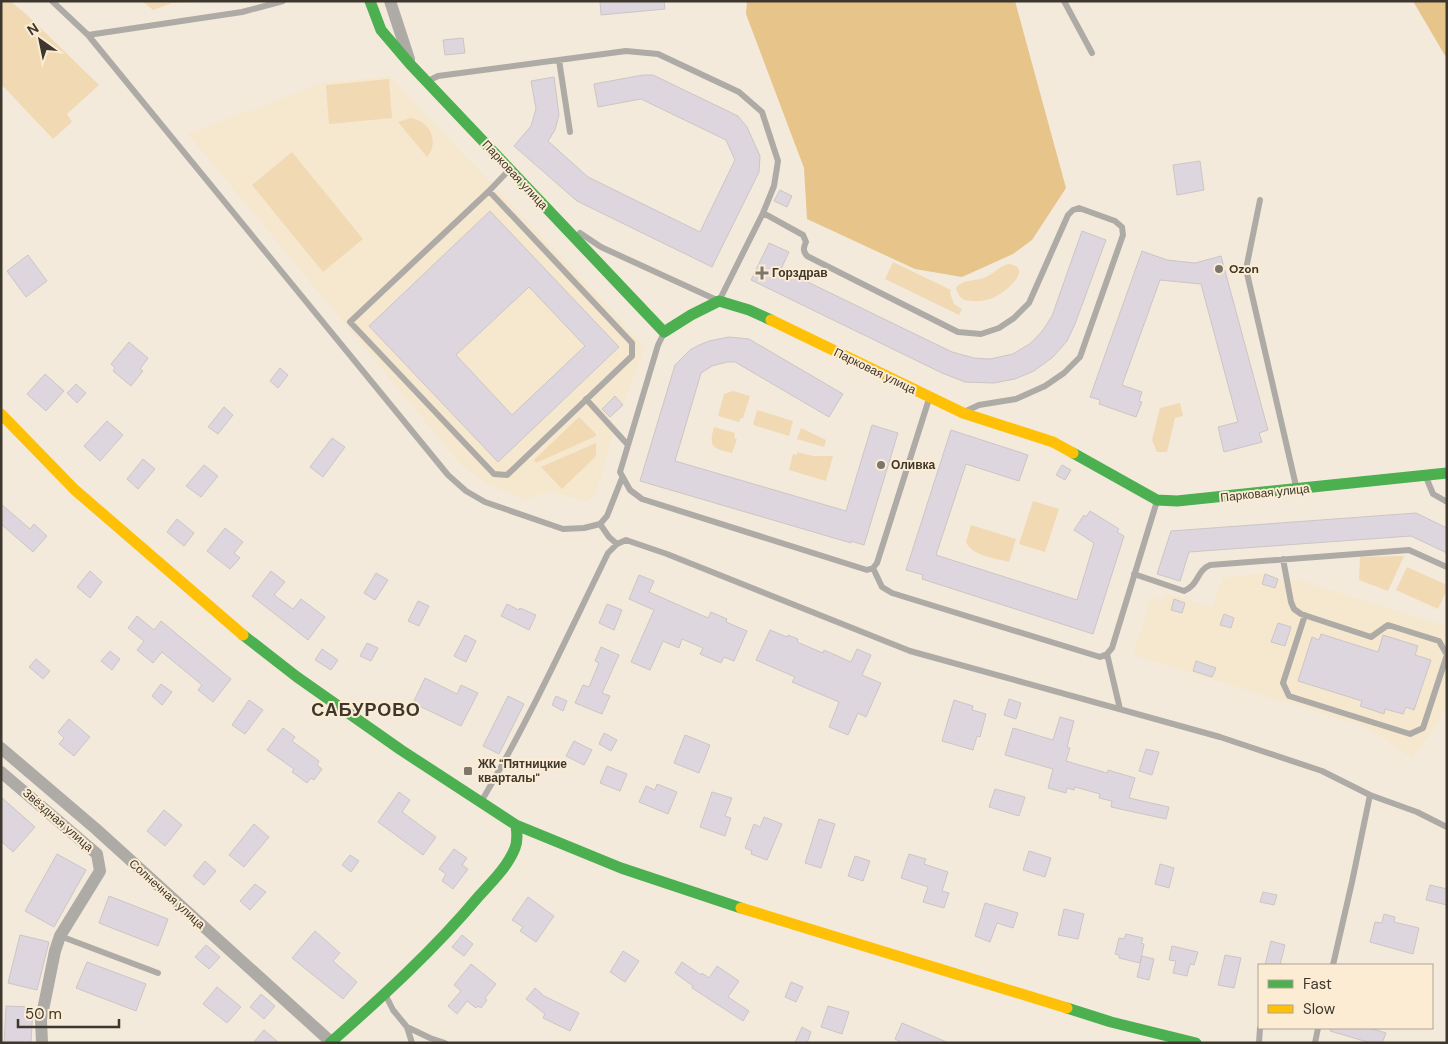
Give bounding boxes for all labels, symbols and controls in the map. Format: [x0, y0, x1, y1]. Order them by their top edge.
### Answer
north arrow [15, 15, 65, 65]
text: N [24, 19, 42, 39]
street label: Парковая улица [479, 137, 552, 213]
place label: Ozon [1229, 261, 1259, 277]
marker: Ozon [1213, 263, 1225, 275]
place label: Горздрав [772, 265, 828, 281]
marker: Горздрав [756, 267, 768, 279]
street label: Парковая улица [831, 344, 919, 398]
place label: Оливка [891, 457, 936, 473]
marker: Оливка [875, 459, 887, 471]
street label: Парковая улица [1220, 480, 1311, 506]
district label: САБУРОВО [311, 698, 421, 722]
place label: ЖК "Пятницкие кварталы" [477, 756, 567, 786]
marker: ЖК "Пятницкие кварталы" [462, 765, 474, 777]
street label: Звёздная улица [19, 785, 97, 855]
street label: Солнечная улица [126, 856, 209, 933]
legend [1258, 964, 1433, 1029]
text: Fast [1303, 974, 1332, 994]
scale bar [18, 996, 119, 1028]
text: Slow [1303, 999, 1336, 1019]
text: 50 m [25, 1004, 62, 1024]

